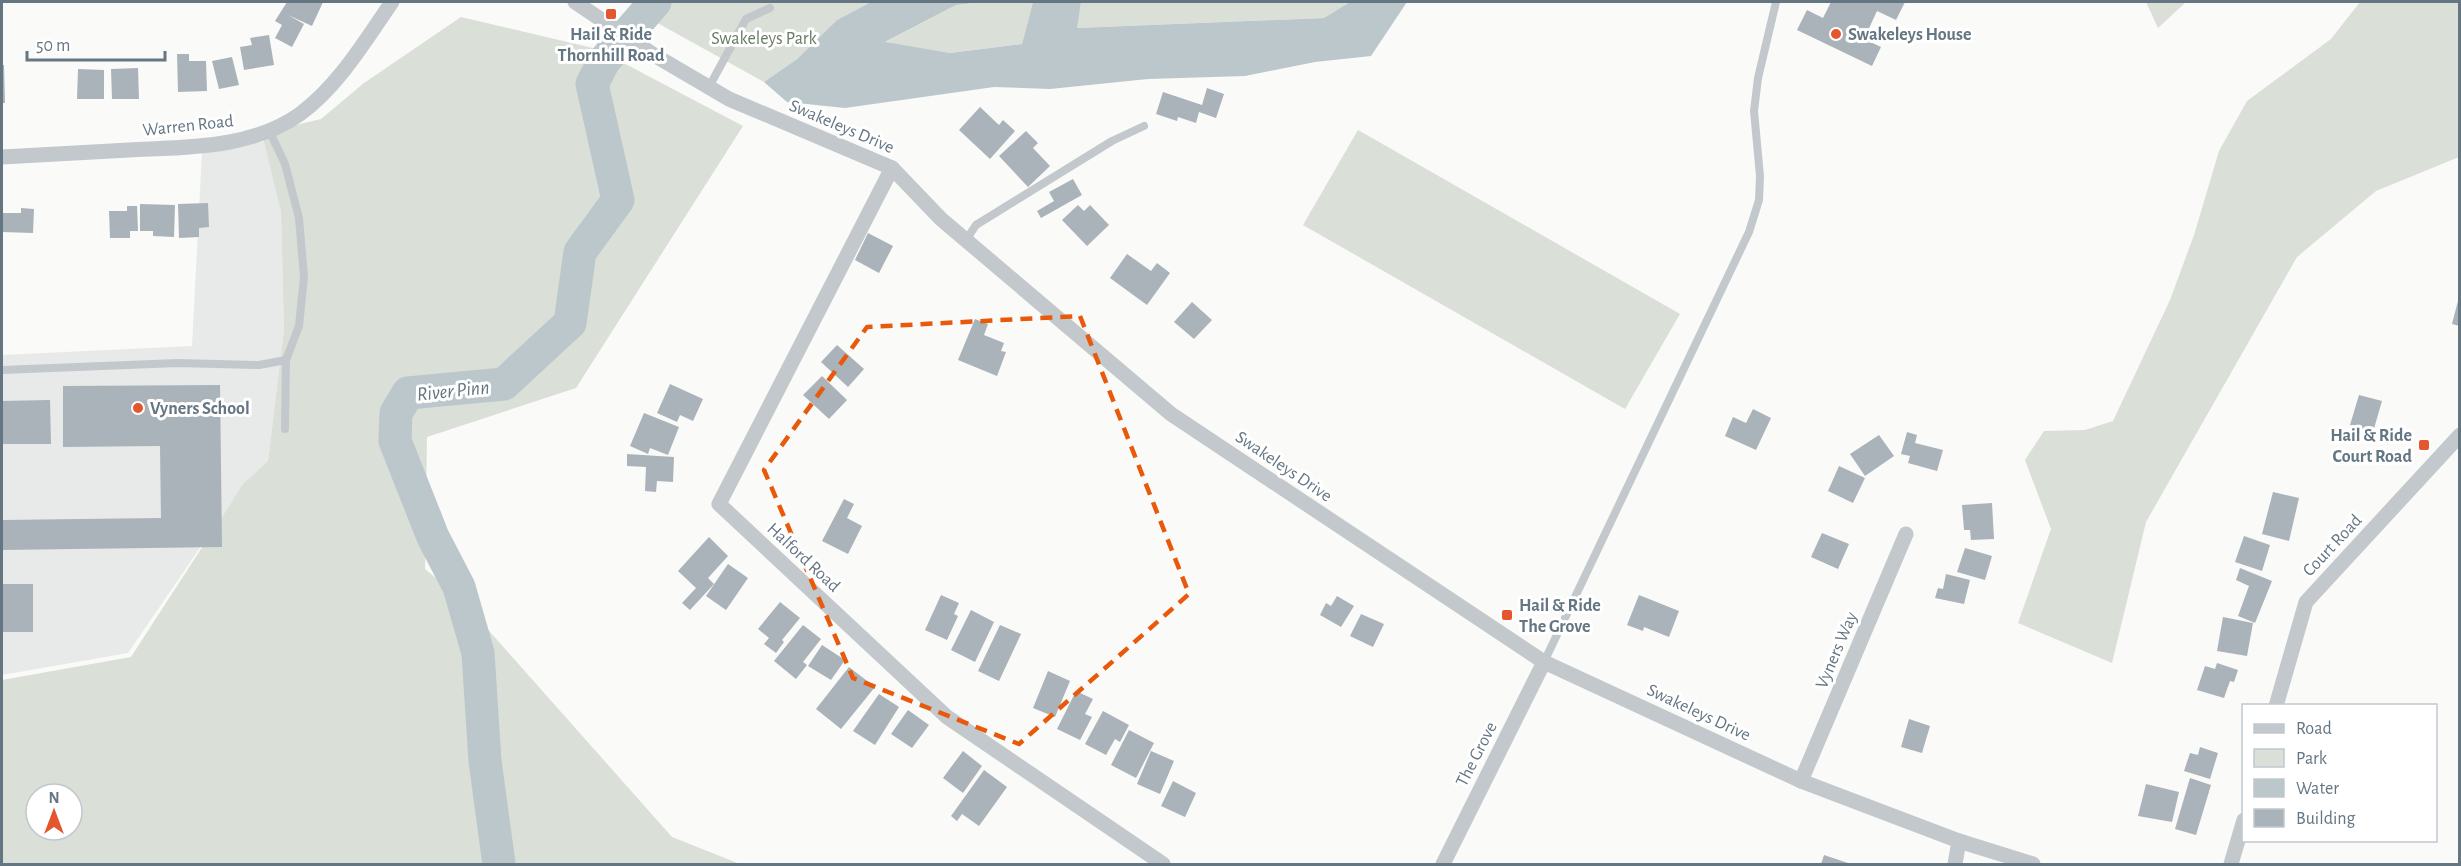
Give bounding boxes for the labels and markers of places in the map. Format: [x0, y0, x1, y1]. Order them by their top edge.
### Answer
marker: Hail & Ride Thornhill Road [604, 7, 618, 21]
place label: Hail & Ride Thornhill Road [558, 26, 665, 65]
place label: Swakeleys House [1848, 26, 1971, 44]
marker: Swakeleys House [1829, 27, 1843, 41]
place label: Vyners School [150, 400, 250, 418]
marker: Vyners School [131, 401, 145, 415]
place label: Hail & Ride Court Road [2330, 427, 2413, 466]
marker: Hail & Ride Court Road [2417, 438, 2431, 452]
place label: Hail & Ride The Grove [1519, 597, 1601, 636]
marker: Hail & Ride The Grove [1500, 608, 1514, 622]

